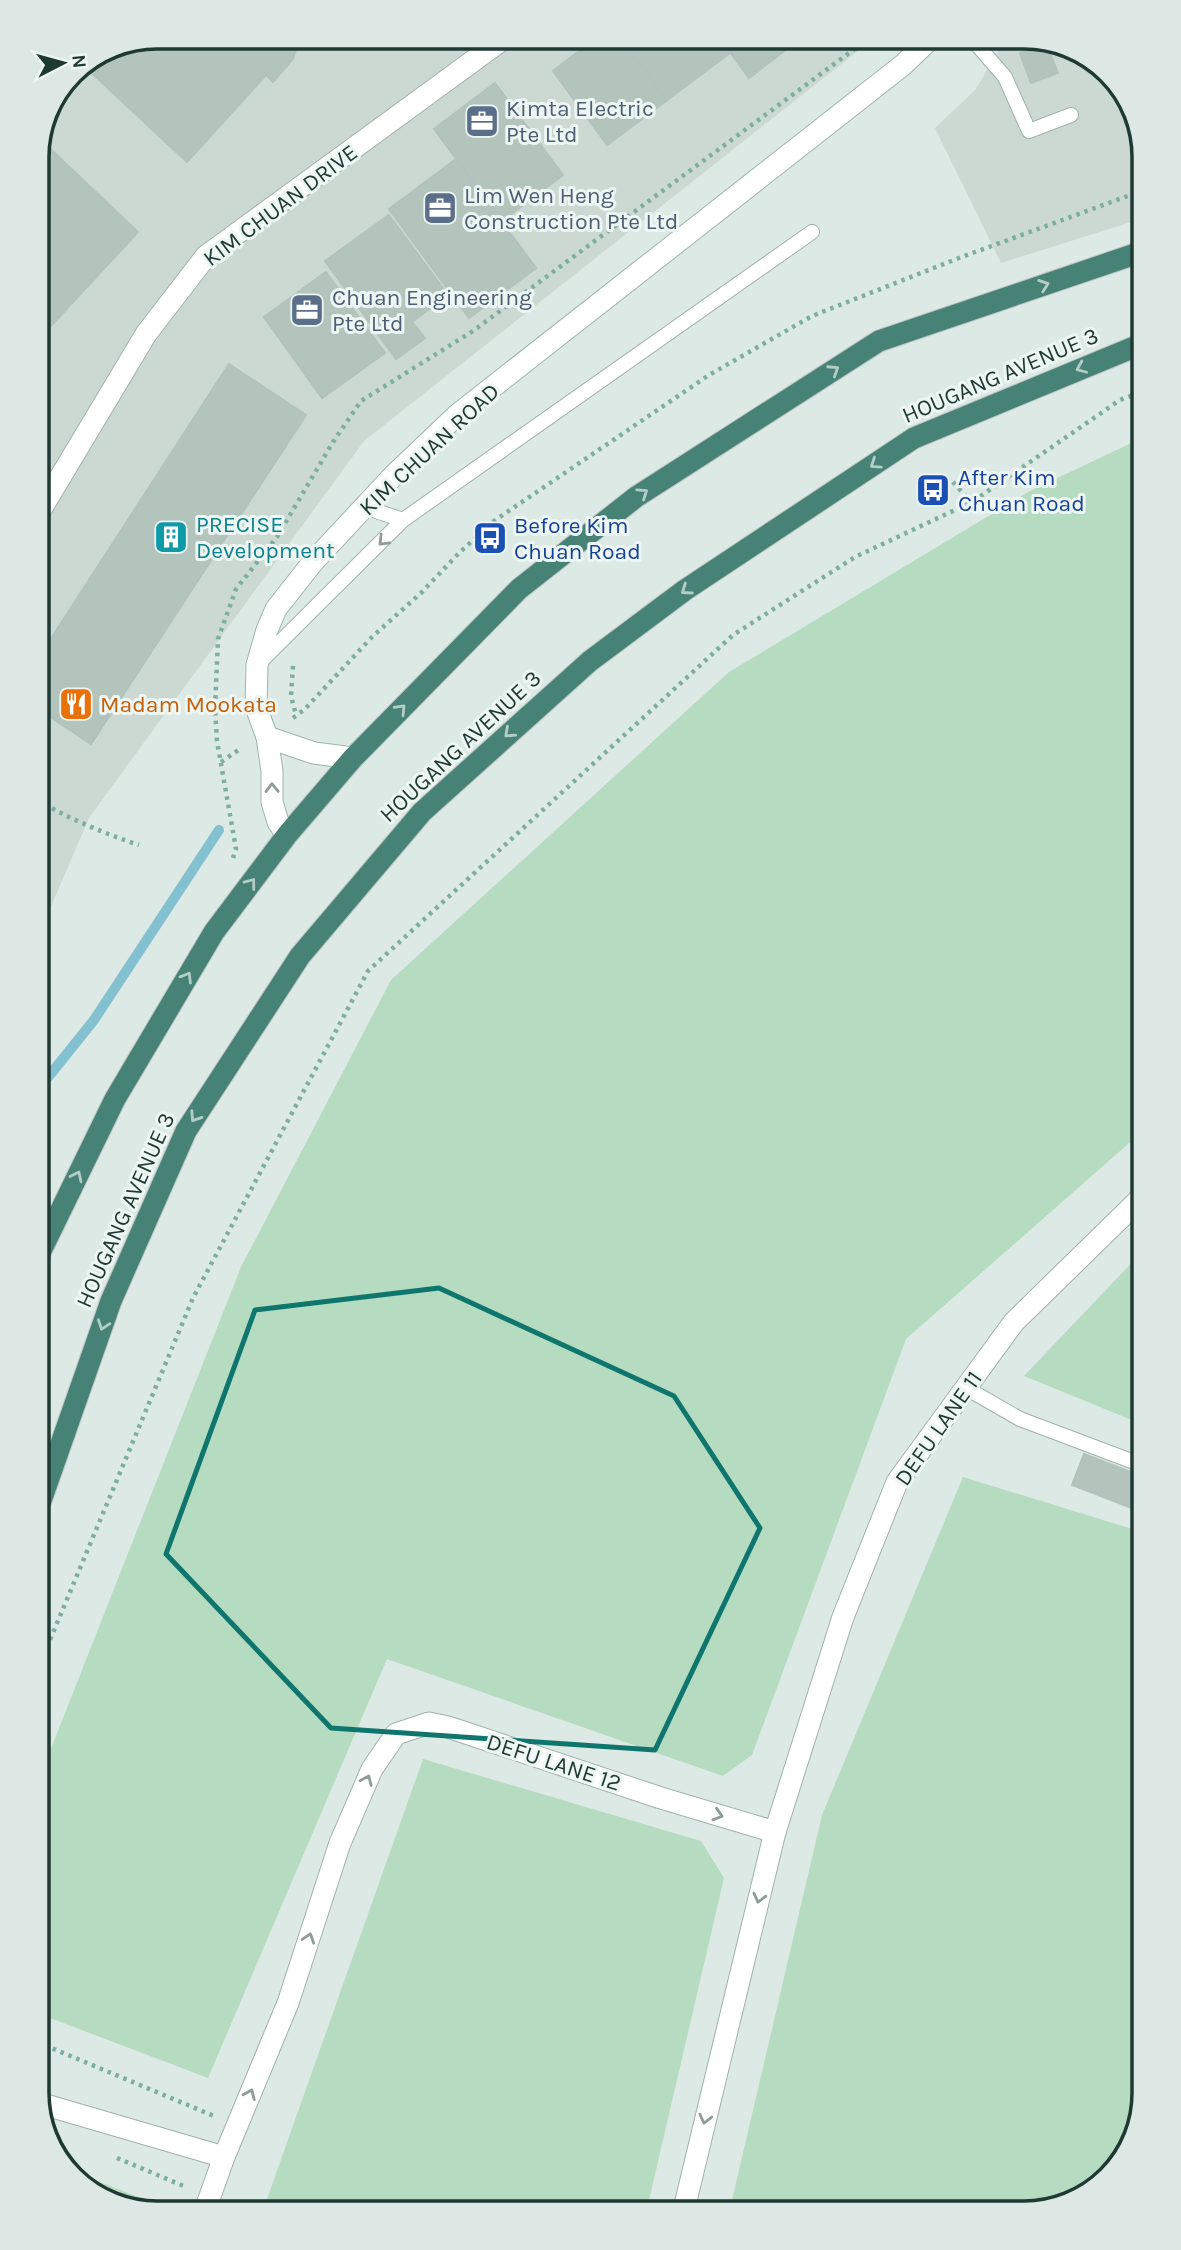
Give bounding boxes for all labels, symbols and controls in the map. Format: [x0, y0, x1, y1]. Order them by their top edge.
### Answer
north arrow [28, 28, 98, 98]
text: N [67, 53, 91, 69]
place label: Kimta Electric Pte Ltd [506, 95, 654, 148]
office icon: Kimta Electric Pte Ltd [463, 102, 501, 140]
street label: KIM CHUAN DRIVE [198, 139, 363, 272]
place label: Lim Wen Heng Construction Pte Ltd [464, 182, 678, 235]
office icon: Lim Wen Heng Construction Pte Ltd [421, 189, 459, 227]
one-way arrow [1038, 279, 1050, 293]
place label: Chuan Engineering Pte Ltd [332, 284, 532, 337]
office icon: Chuan Engineering Pte Ltd [288, 291, 326, 329]
street label: HOUGANG AVENUE 3 [898, 322, 1102, 429]
one-way arrow [1076, 360, 1088, 374]
one-way arrow [827, 365, 840, 378]
street label: KIM CHUAN ROAD [354, 378, 505, 521]
one-way arrow [870, 455, 883, 468]
place label: After Kim Chuan Road [958, 464, 1085, 517]
bus stop icon: After Kim Chuan Road [914, 471, 952, 509]
one-way arrow [635, 489, 648, 501]
place label: PRECISE Development [196, 511, 335, 564]
place label: Before Kim Chuan Road [514, 512, 641, 565]
building icon: PRECISE Development [152, 518, 190, 556]
bus stop icon: Before Kim Chuan Road [471, 519, 509, 557]
one-way arrow [378, 532, 391, 545]
one-way arrow [681, 582, 694, 594]
street label: HOUGANG AVENUE 3 [374, 665, 547, 828]
restaurant icon: Madam Mookata [57, 685, 95, 723]
place label: Madam Mookata [100, 691, 277, 718]
one-way arrow [393, 705, 406, 718]
one-way arrow [505, 725, 518, 737]
one-way arrow [264, 782, 280, 792]
one-way arrow [242, 879, 255, 891]
one-way arrow [179, 972, 192, 984]
street label: HOUGANG AVENUE 3 [70, 1109, 181, 1312]
one-way arrow [191, 1109, 203, 1122]
one-way arrow [69, 1171, 83, 1183]
one-way arrow [97, 1318, 111, 1330]
street label: DEFU LANE 11 [889, 1366, 988, 1491]
street label: DEFU LANE 12 [483, 1728, 624, 1797]
one-way arrow [359, 1775, 373, 1788]
one-way arrow [712, 1806, 724, 1821]
one-way arrow [753, 1892, 767, 1904]
one-way arrow [301, 1932, 315, 1944]
one-way arrow [242, 2089, 256, 2102]
one-way arrow [699, 2113, 713, 2125]

